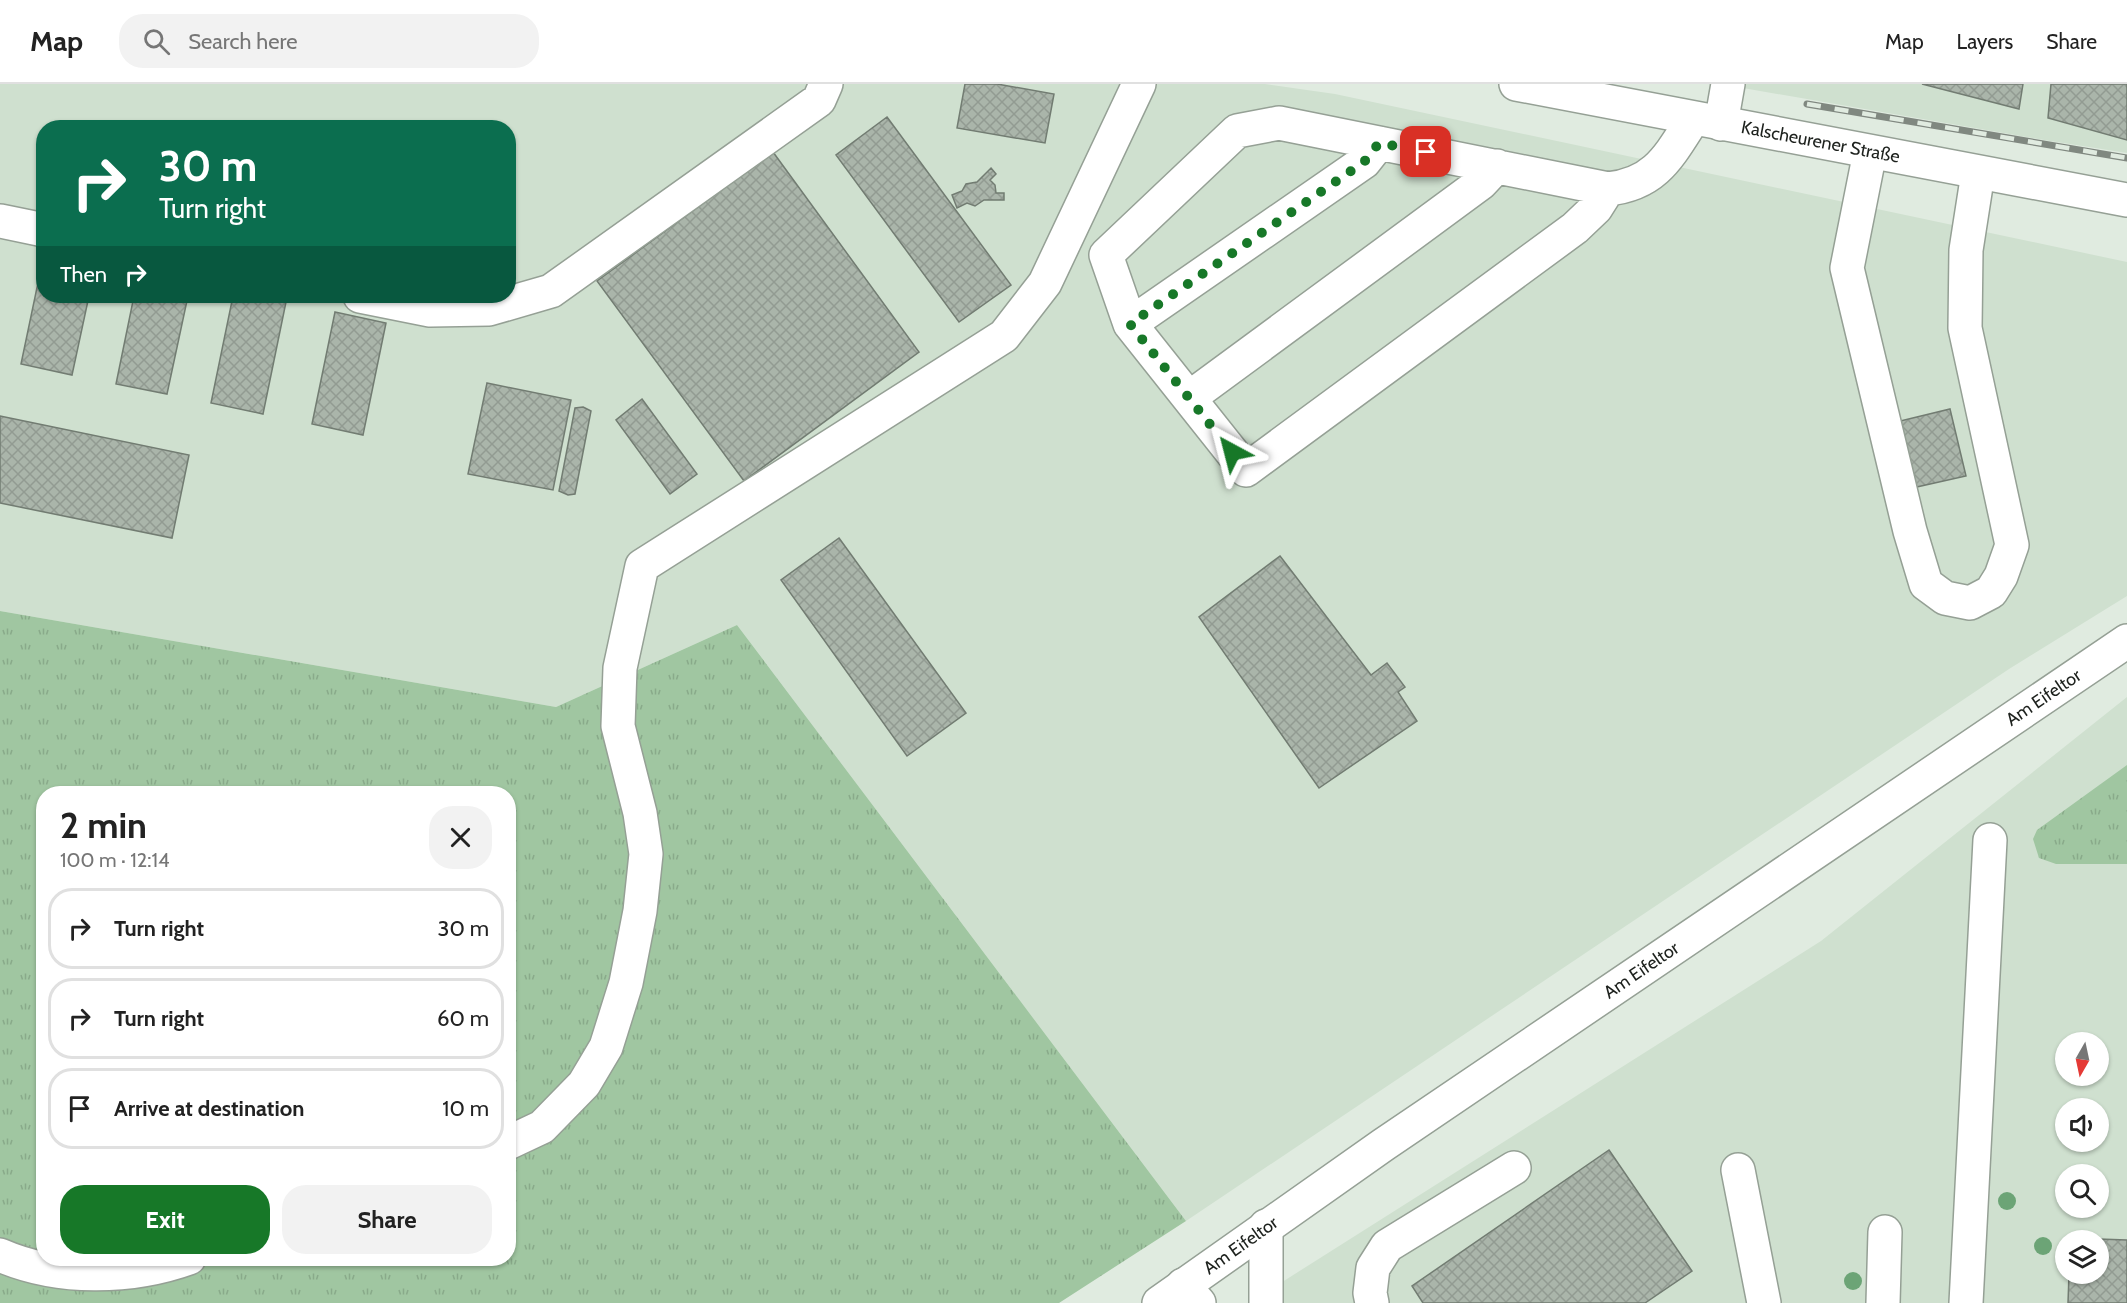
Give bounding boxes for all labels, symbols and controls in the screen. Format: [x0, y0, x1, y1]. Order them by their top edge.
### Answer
search box [119, 14, 539, 68]
text: Map [30, 24, 83, 58]
icon: search [140, 25, 173, 58]
text: Search here [188, 28, 297, 55]
text: Map [1885, 29, 1924, 54]
text: Layers [1957, 29, 2013, 54]
text: Share [2046, 29, 2097, 54]
street label: Kalscheurener Straße [1739, 116, 1902, 168]
pin [1400, 126, 1451, 177]
icon: arrive [1409, 135, 1442, 168]
text: 30 m [159, 140, 257, 192]
icon: right [60, 144, 138, 222]
text: Turn right [159, 192, 266, 225]
icon: right [119, 258, 152, 291]
text: Then [60, 261, 107, 288]
position arrow [1200, 420, 1264, 484]
street label: Am Eifeltor [2002, 664, 2086, 731]
text: 2 min [60, 803, 147, 847]
button: close [429, 806, 492, 869]
text: 100 m · 12:14 [60, 848, 169, 872]
icon: right [63, 912, 96, 945]
text: Turn right [114, 915, 204, 942]
text: 30 m [437, 915, 489, 942]
street label: Am Eifeltor [1599, 937, 1683, 1003]
icon: right [63, 1002, 96, 1035]
text: Turn right [114, 1005, 204, 1032]
text: 60 m [437, 1005, 489, 1032]
north arrow [2055, 1032, 2109, 1086]
map controls [2055, 1032, 2109, 1284]
icon: arrive [63, 1092, 96, 1125]
text: Arrive at destination [114, 1095, 304, 1122]
text: 10 m [442, 1095, 489, 1122]
button: sound [2055, 1098, 2109, 1152]
button: search [2055, 1164, 2109, 1218]
button: Exit [60, 1185, 270, 1254]
button: Share [282, 1185, 492, 1254]
street label: Am Eifeltor [1199, 1211, 1282, 1279]
button: layers [2055, 1230, 2109, 1284]

